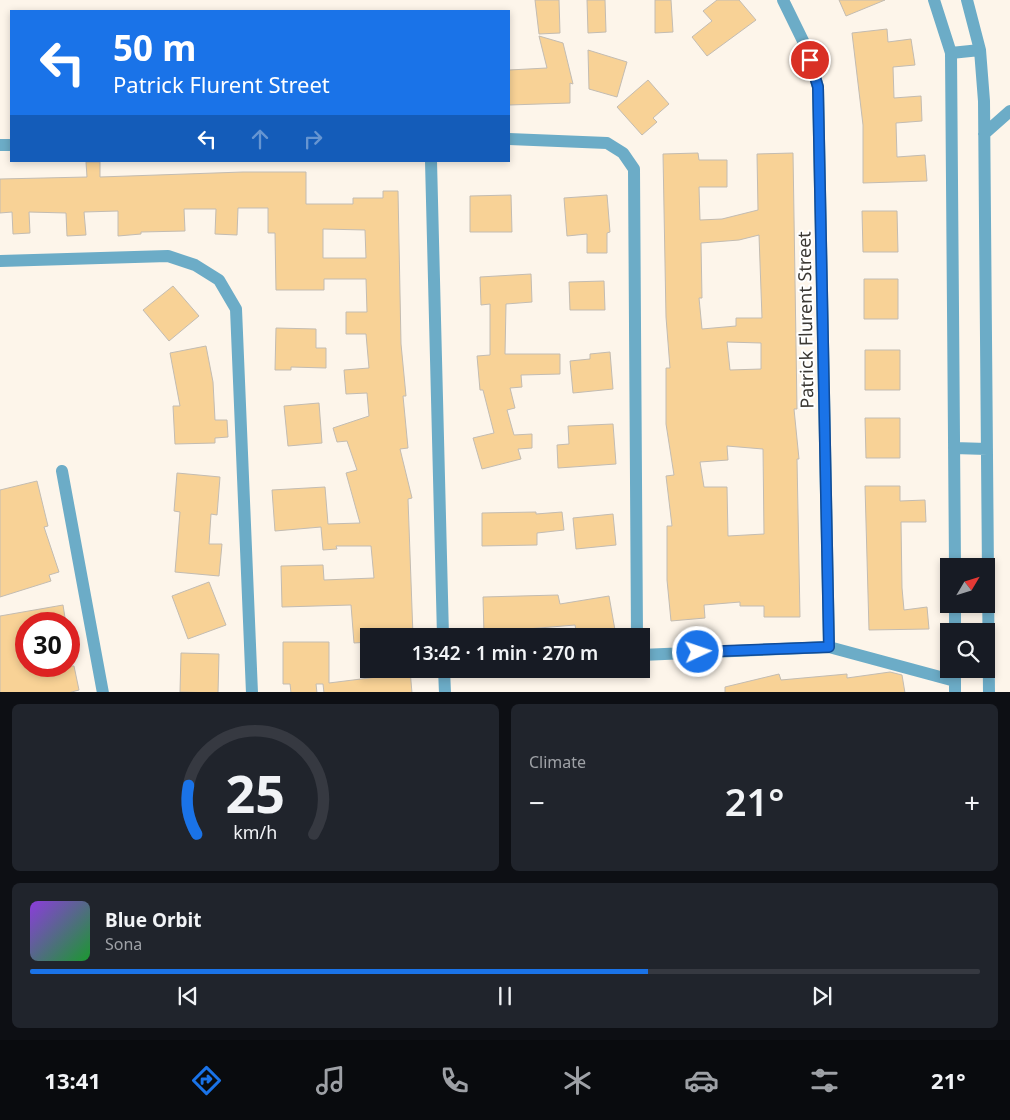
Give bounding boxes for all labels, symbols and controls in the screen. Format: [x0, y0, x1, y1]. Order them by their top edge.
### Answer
text: 50 m [113, 24, 196, 71]
icon: left [30, 30, 95, 95]
pin [789, 39, 831, 81]
icon: arrive [796, 46, 824, 74]
text: Patrick Flurent Street [113, 69, 330, 99]
icon: left [193, 125, 221, 153]
icon: ahead [246, 125, 274, 153]
icon: right [299, 125, 327, 153]
street label: Patrick Flurent Street [791, 231, 819, 409]
north arrow [940, 558, 995, 612]
map controls [940, 558, 995, 678]
speed limit sign: 30 [15, 612, 80, 677]
button: search [940, 623, 995, 678]
position arrow [671, 625, 723, 677]
text: 13:42 · 1 min · 270 m [412, 640, 598, 666]
text: Climate [529, 751, 586, 773]
text: 25 [226, 757, 285, 828]
text: 21° [725, 775, 784, 827]
text: − [529, 783, 545, 821]
text: + [964, 783, 980, 821]
text: km/h [234, 820, 277, 844]
text: Blue Orbit [105, 907, 201, 933]
text: Sona [105, 933, 142, 955]
icon: previous [174, 982, 202, 1010]
icon: pause [491, 982, 519, 1010]
icon: next [808, 982, 836, 1010]
icon: directions [189, 1063, 224, 1098]
icon: music [313, 1063, 348, 1098]
icon: phone [437, 1063, 472, 1098]
icon: climate [560, 1063, 595, 1098]
icon: car [684, 1063, 719, 1098]
icon: filters [807, 1063, 842, 1098]
text: 13:41 [44, 1065, 101, 1095]
text: 21° [931, 1065, 966, 1095]

